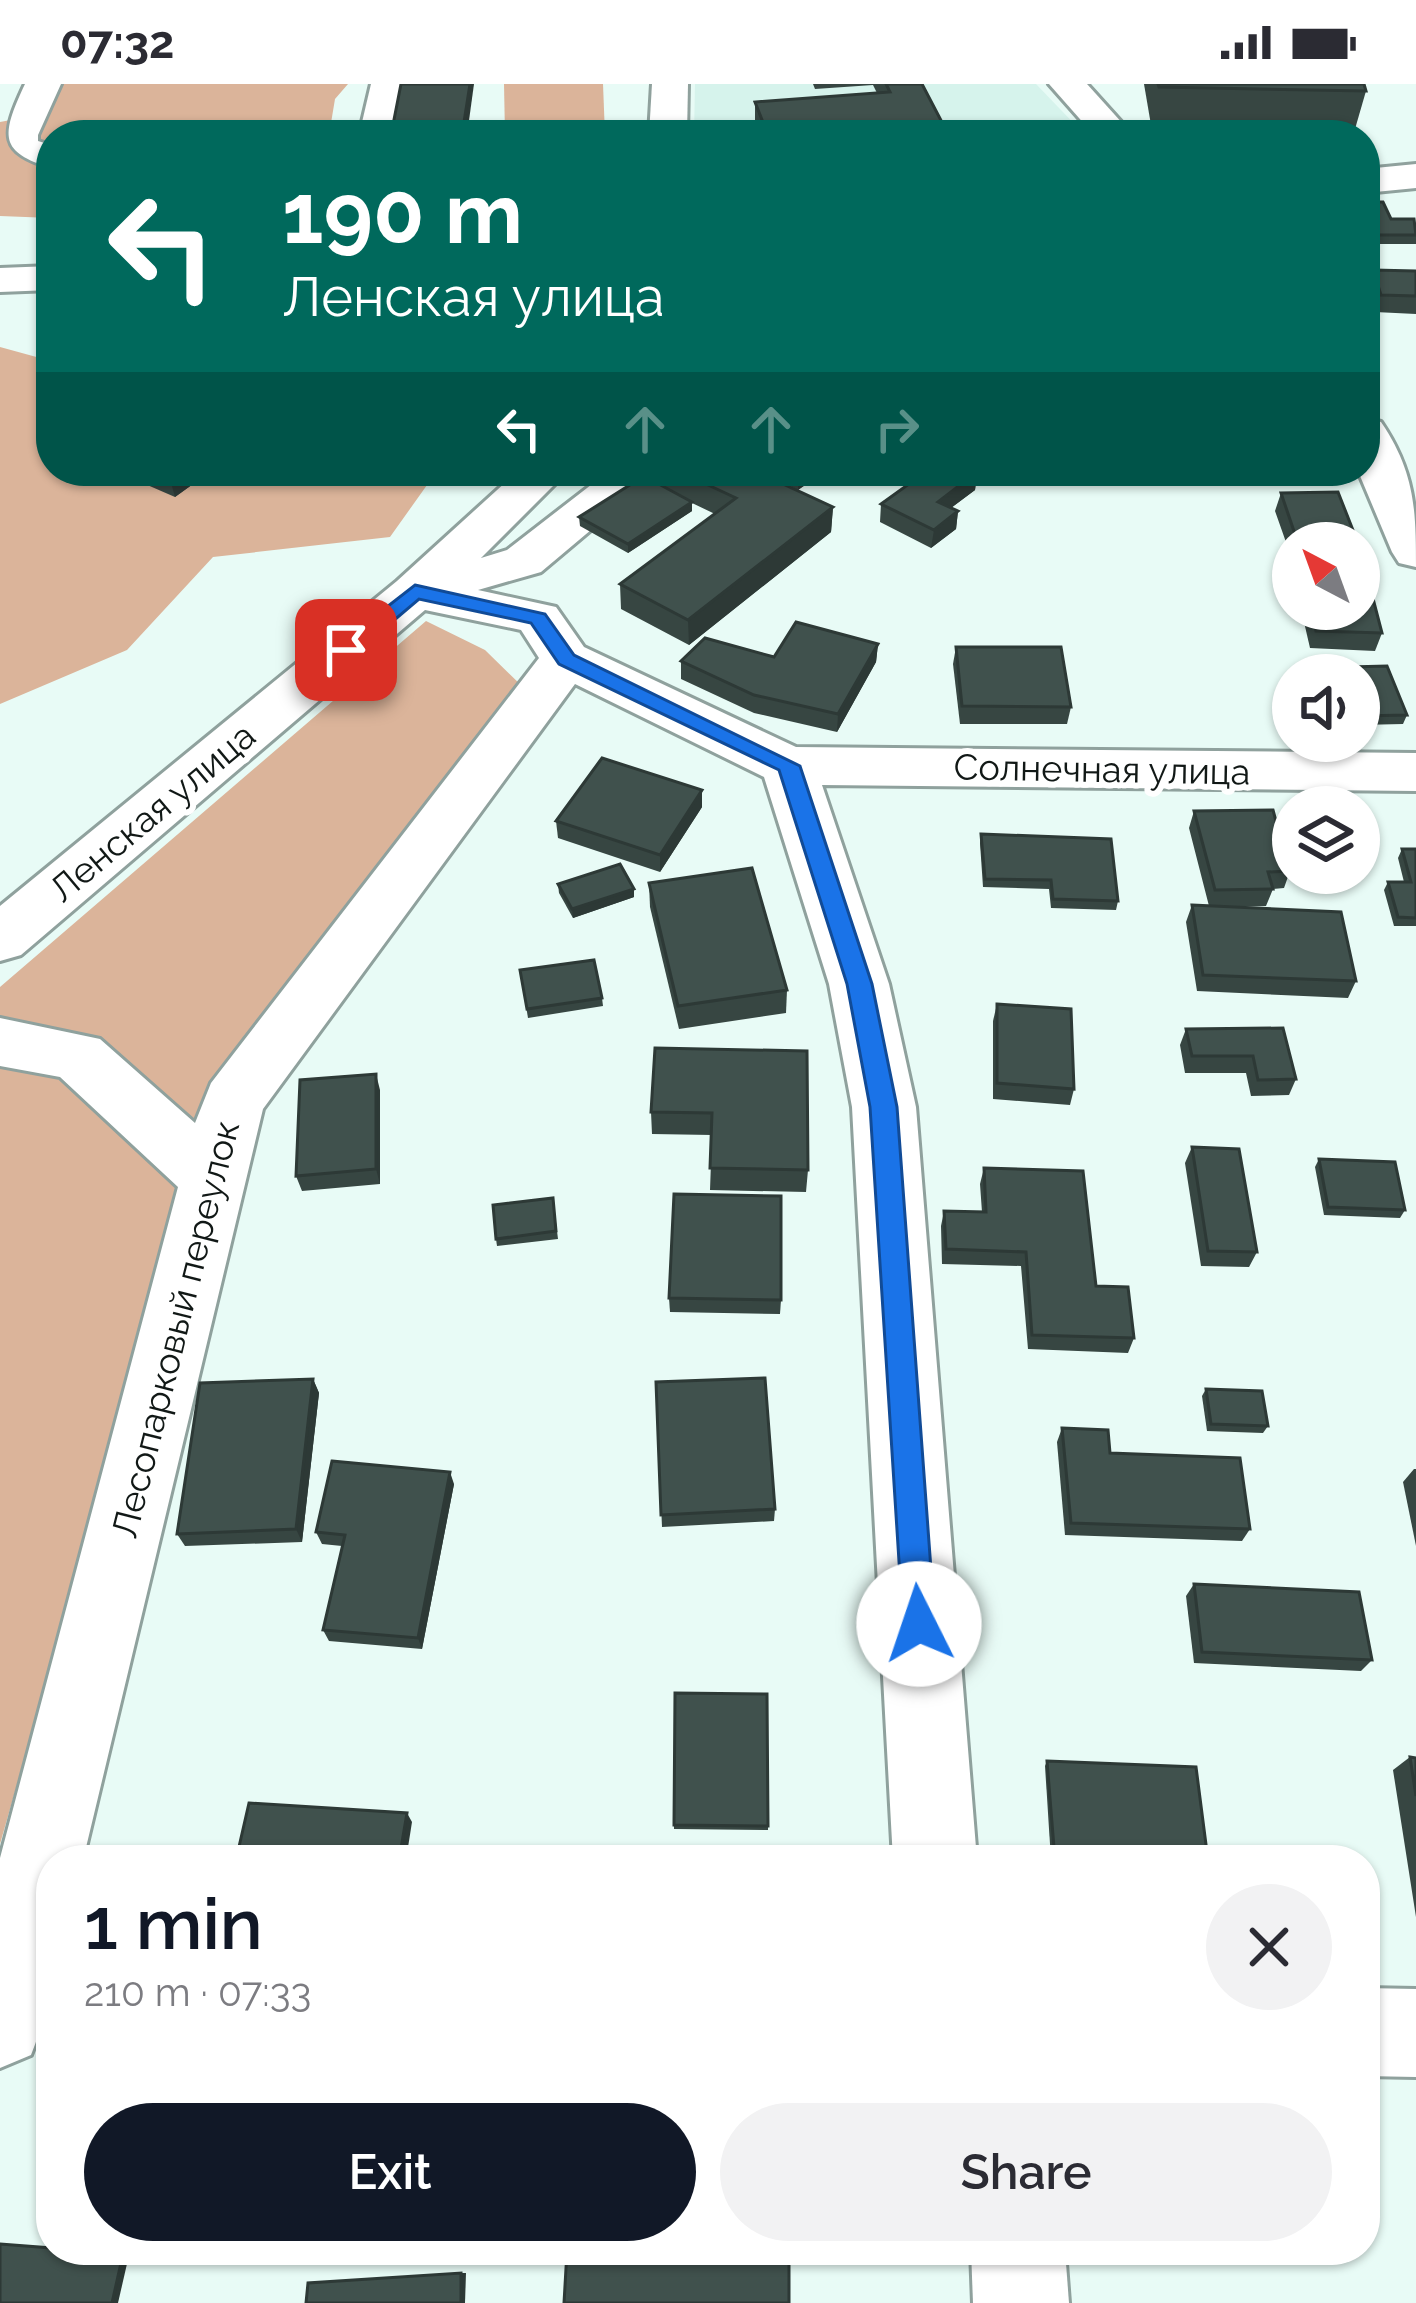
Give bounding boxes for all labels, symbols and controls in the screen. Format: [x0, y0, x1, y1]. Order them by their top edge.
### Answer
text: 07:32 [60, 16, 174, 69]
text: 190 m [282, 164, 523, 263]
icon: left [84, 168, 240, 324]
text: Ленская улица [282, 265, 665, 329]
icon: left [486, 396, 552, 462]
icon: ahead [612, 396, 678, 462]
icon: ahead [738, 396, 804, 462]
icon: right [864, 396, 930, 462]
north arrow [1272, 522, 1380, 630]
map controls [1272, 522, 1380, 894]
pin [295, 599, 397, 701]
icon: arrive [313, 617, 379, 683]
button: sound [1272, 654, 1380, 762]
street label: Ленская улица [41, 714, 263, 910]
street label: Солнечная улица [953, 745, 1251, 793]
button: layers [1272, 786, 1380, 894]
street label: Лесопарковый переулок [103, 1116, 247, 1542]
position arrow [856, 1561, 982, 1687]
text: 1 min [84, 1881, 263, 1966]
button: close [1206, 1884, 1332, 2010]
text: 210 m · 07:33 [84, 1969, 311, 2015]
button: Exit [84, 2103, 696, 2241]
button: Share [720, 2103, 1332, 2241]

